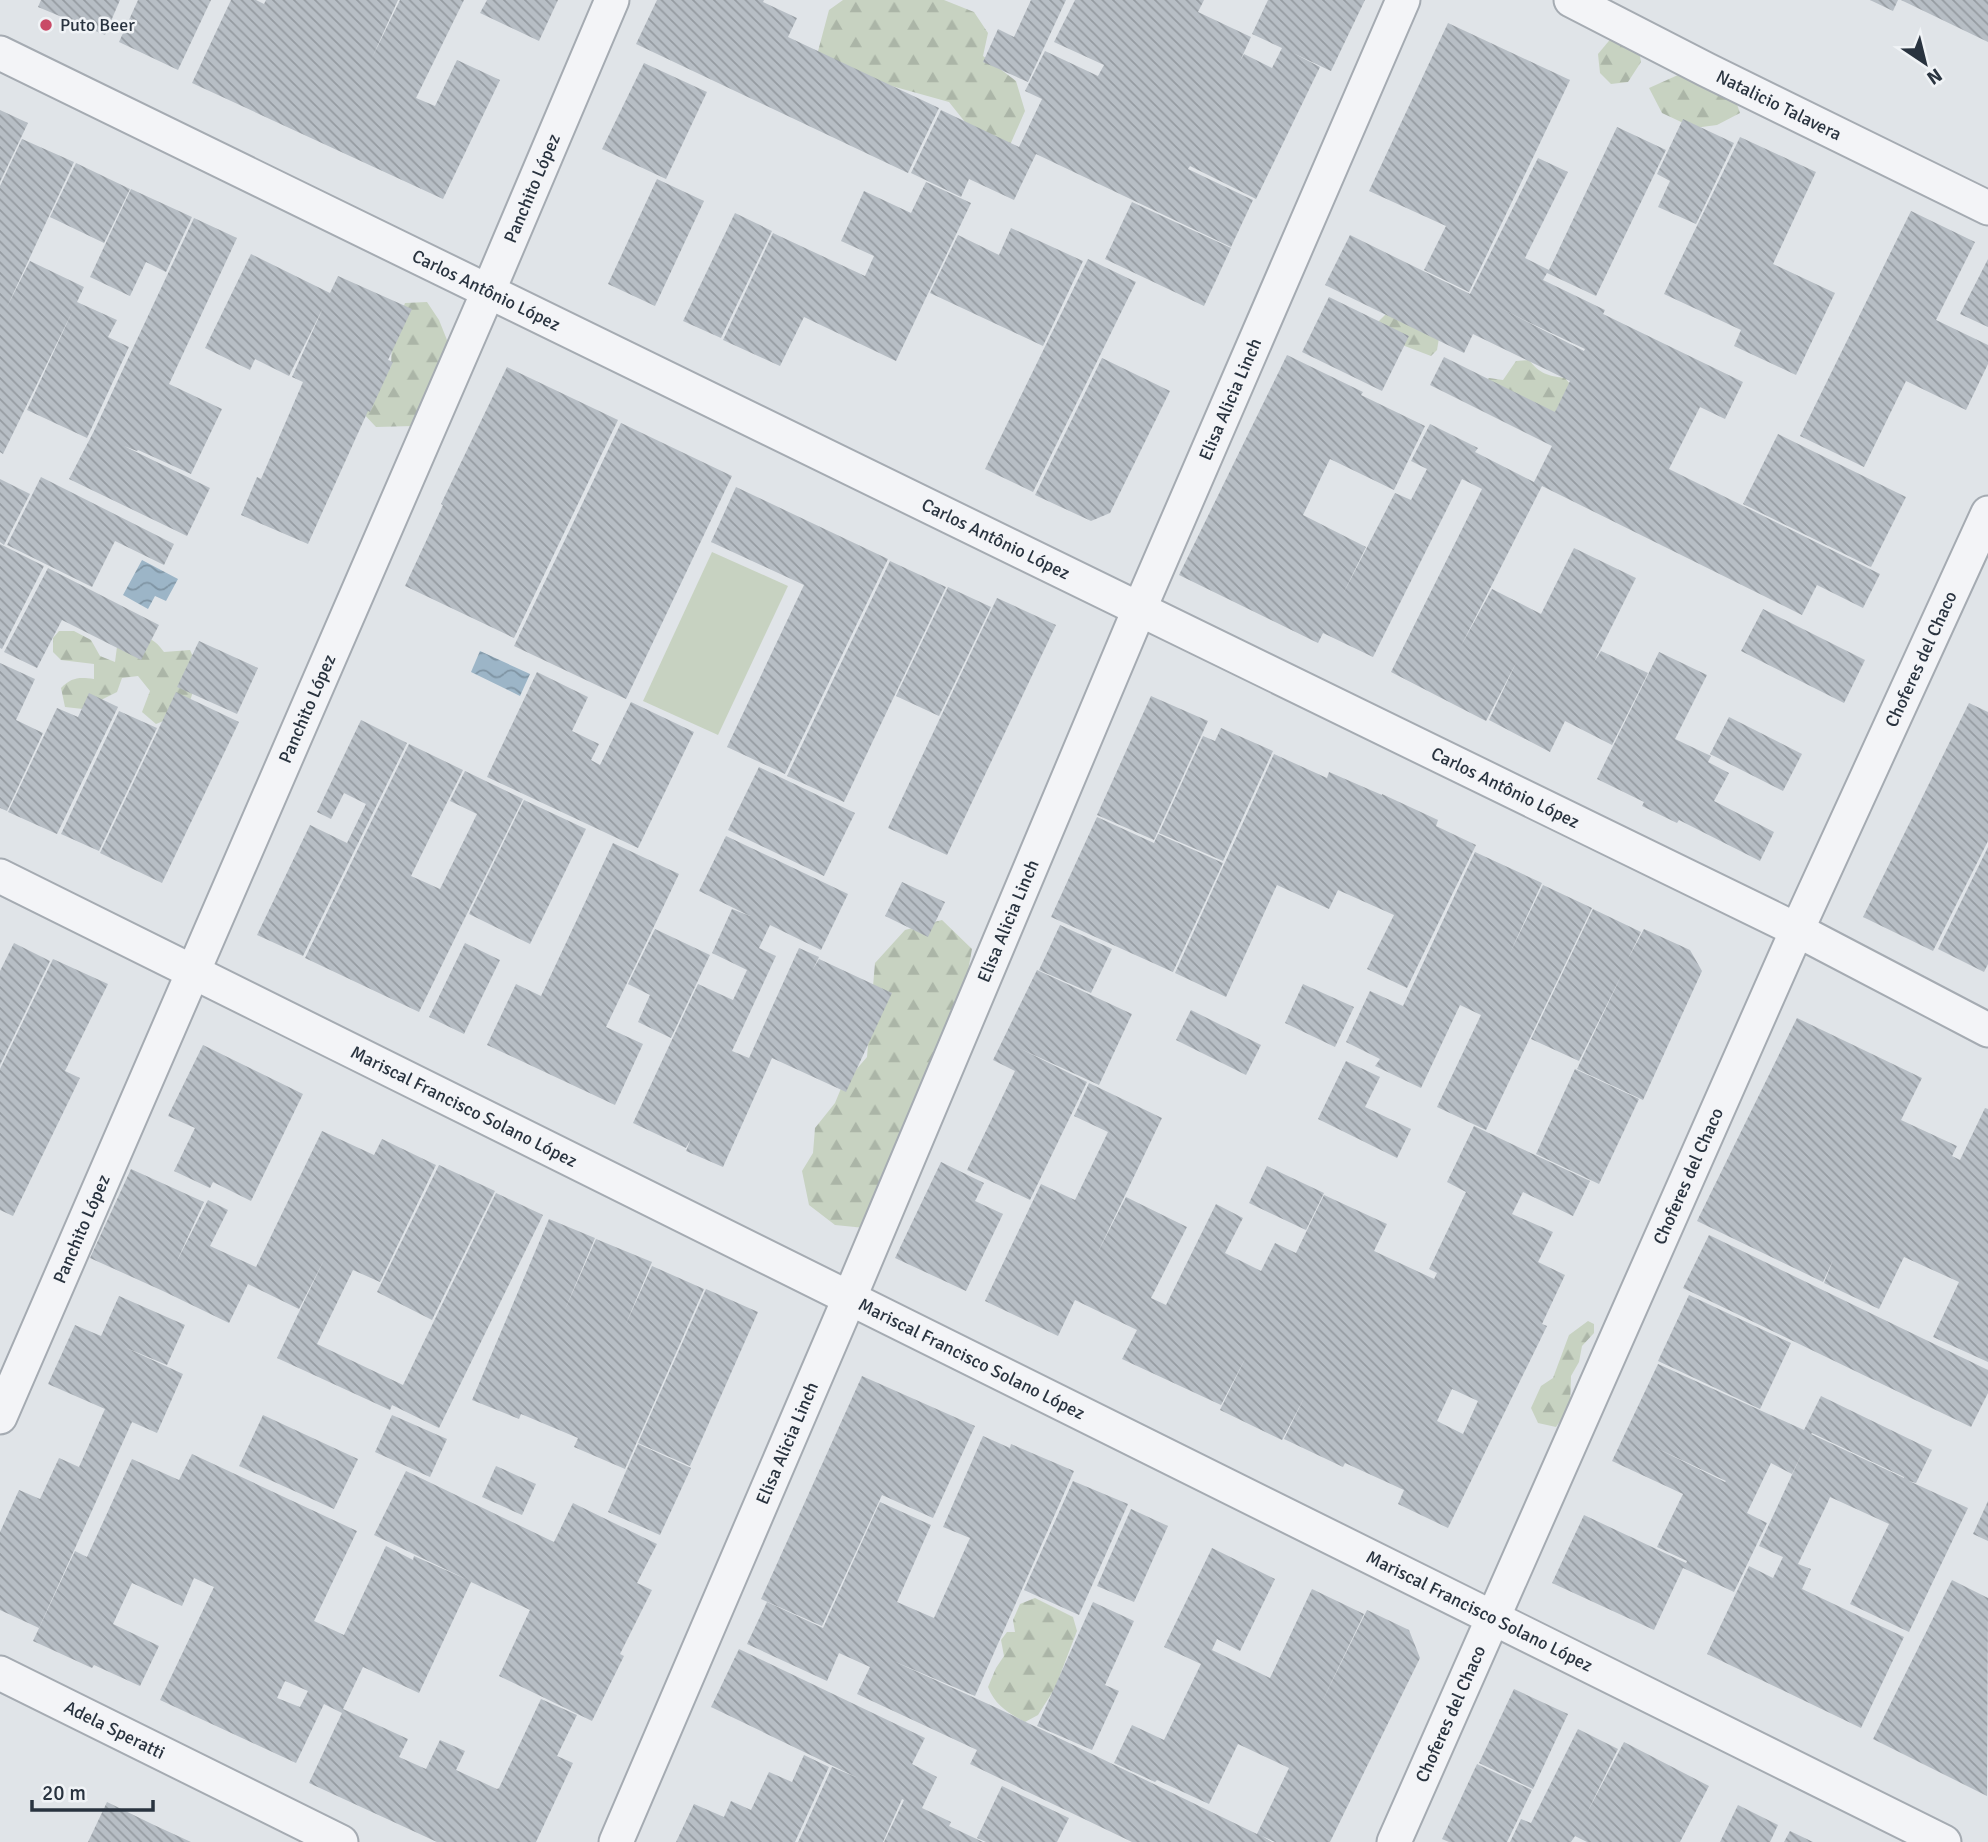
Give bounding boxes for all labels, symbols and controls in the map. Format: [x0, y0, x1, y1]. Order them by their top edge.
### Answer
place label: Puto Beer [60, 14, 135, 36]
marker: Puto Beer [38, 17, 54, 33]
north arrow [1890, 28, 1960, 98]
text: N [1922, 62, 1946, 90]
street label: Natalicio Talavera [1712, 65, 1845, 145]
street label: Panchito López [499, 130, 565, 246]
street label: Carlos Antônio López [408, 245, 564, 336]
street label: Elisa Alicia Linch [1194, 335, 1266, 464]
street label: Carlos Antônio López [918, 494, 1073, 584]
street label: Choferes del Chaco [1880, 588, 1962, 731]
street label: Panchito López [274, 651, 340, 766]
street label: Carlos Antônio López [1428, 742, 1583, 833]
street label: Elisa Alicia Linch [973, 856, 1044, 986]
street label: Mariscal Francisco Solano López [347, 1041, 581, 1172]
street label: Choferes del Chaco [1648, 1104, 1728, 1248]
street label: Panchito López [48, 1171, 115, 1287]
street label: Mariscal Francisco Solano López [855, 1293, 1088, 1424]
street label: Elisa Alicia Linch [751, 1379, 823, 1508]
street label: Mariscal Francisco Solano López [1363, 1546, 1596, 1677]
street label: Choferes del Chaco [1411, 1642, 1490, 1786]
street label: Adela Speratti [61, 1696, 169, 1764]
scale bar [32, 1769, 152, 1813]
text: 20 m [42, 1780, 86, 1806]

